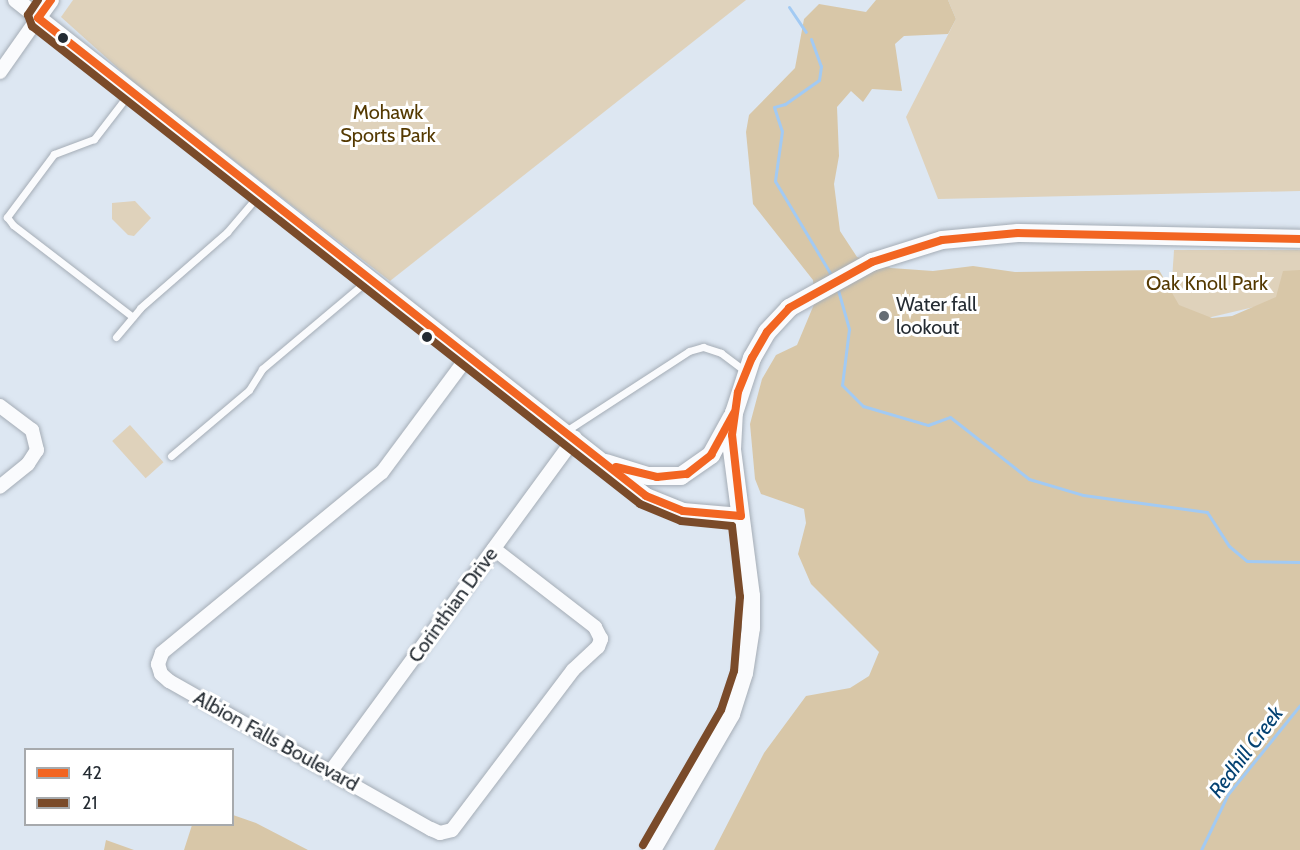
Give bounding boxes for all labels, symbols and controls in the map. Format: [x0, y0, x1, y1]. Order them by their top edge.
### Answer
unlabelled marker [57, 32, 69, 44]
park label: Mohawk Sports Park [340, 100, 436, 147]
park label: Oak Knoll Park [1146, 271, 1268, 295]
place label: Water fall lookout [896, 292, 977, 339]
marker: Water fall lookout [877, 309, 891, 323]
unlabelled marker [421, 331, 433, 343]
street label: Corinthian Drive [403, 543, 503, 667]
street label: Albion Falls Boulevard [189, 686, 363, 796]
water label: Redhill Creek [1204, 701, 1288, 803]
legend [24, 748, 234, 826]
text: 42 [82, 762, 102, 784]
text: 21 [82, 792, 97, 814]

